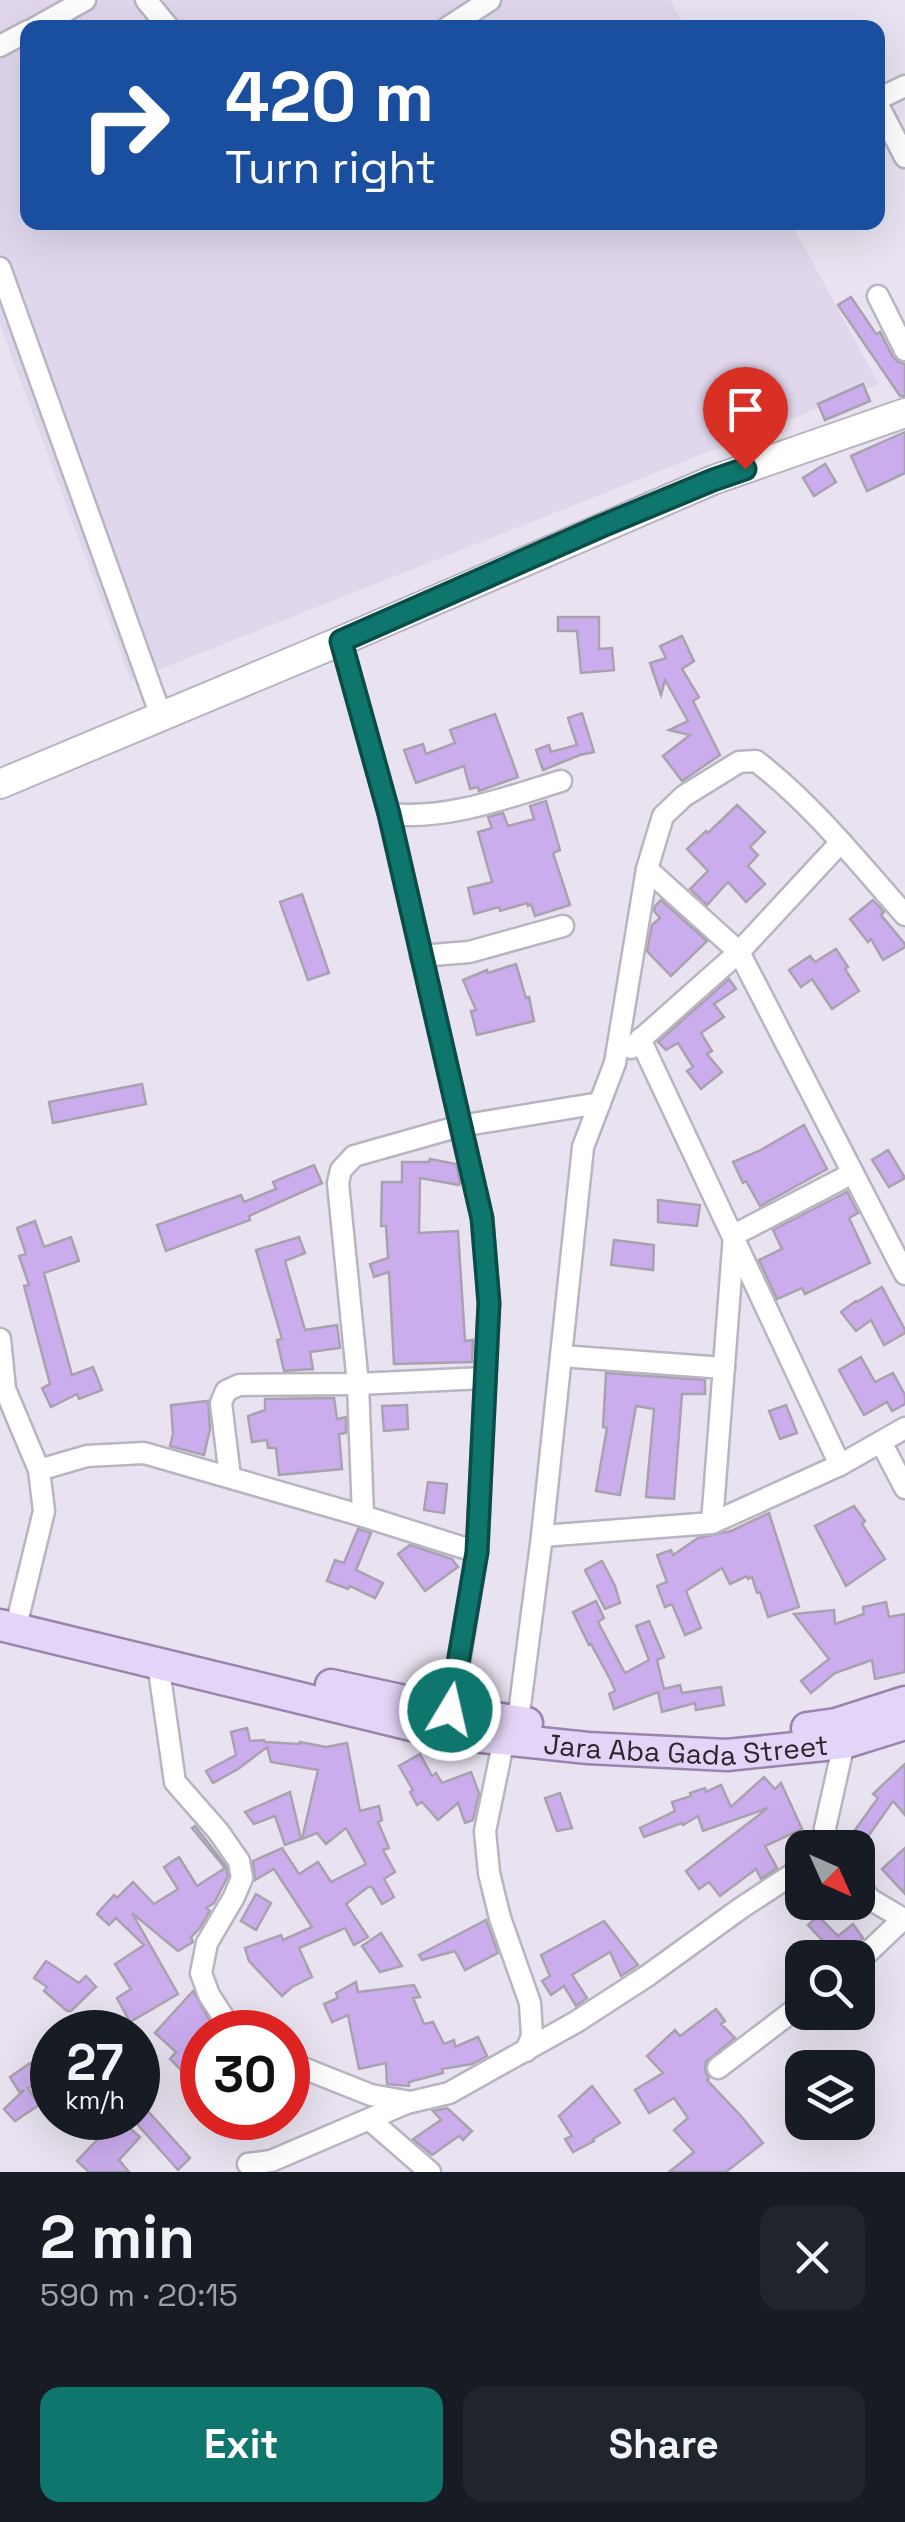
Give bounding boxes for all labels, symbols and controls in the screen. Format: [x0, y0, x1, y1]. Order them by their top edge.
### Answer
text: 420 m [225, 52, 434, 141]
icon: right [60, 60, 190, 190]
text: Turn right [225, 139, 436, 196]
pin [703, 367, 788, 470]
icon: arrive [718, 382, 773, 437]
position arrow [398, 1658, 502, 1762]
street label: Jara Aba Gada Street [542, 1726, 830, 1774]
north arrow [785, 1830, 875, 1920]
map controls [785, 1830, 875, 2140]
button: search [785, 1940, 875, 2030]
speed limit sign: 30 [180, 2010, 310, 2140]
text: 27 [67, 2031, 123, 2095]
button: layers [785, 2050, 875, 2140]
text: km/h [65, 2084, 125, 2116]
text: 2 min [40, 2199, 195, 2276]
button: close [760, 2205, 865, 2310]
text: 590 m · 20:15 [40, 2275, 238, 2315]
button: Exit [40, 2387, 443, 2502]
button: Share [463, 2387, 865, 2502]

